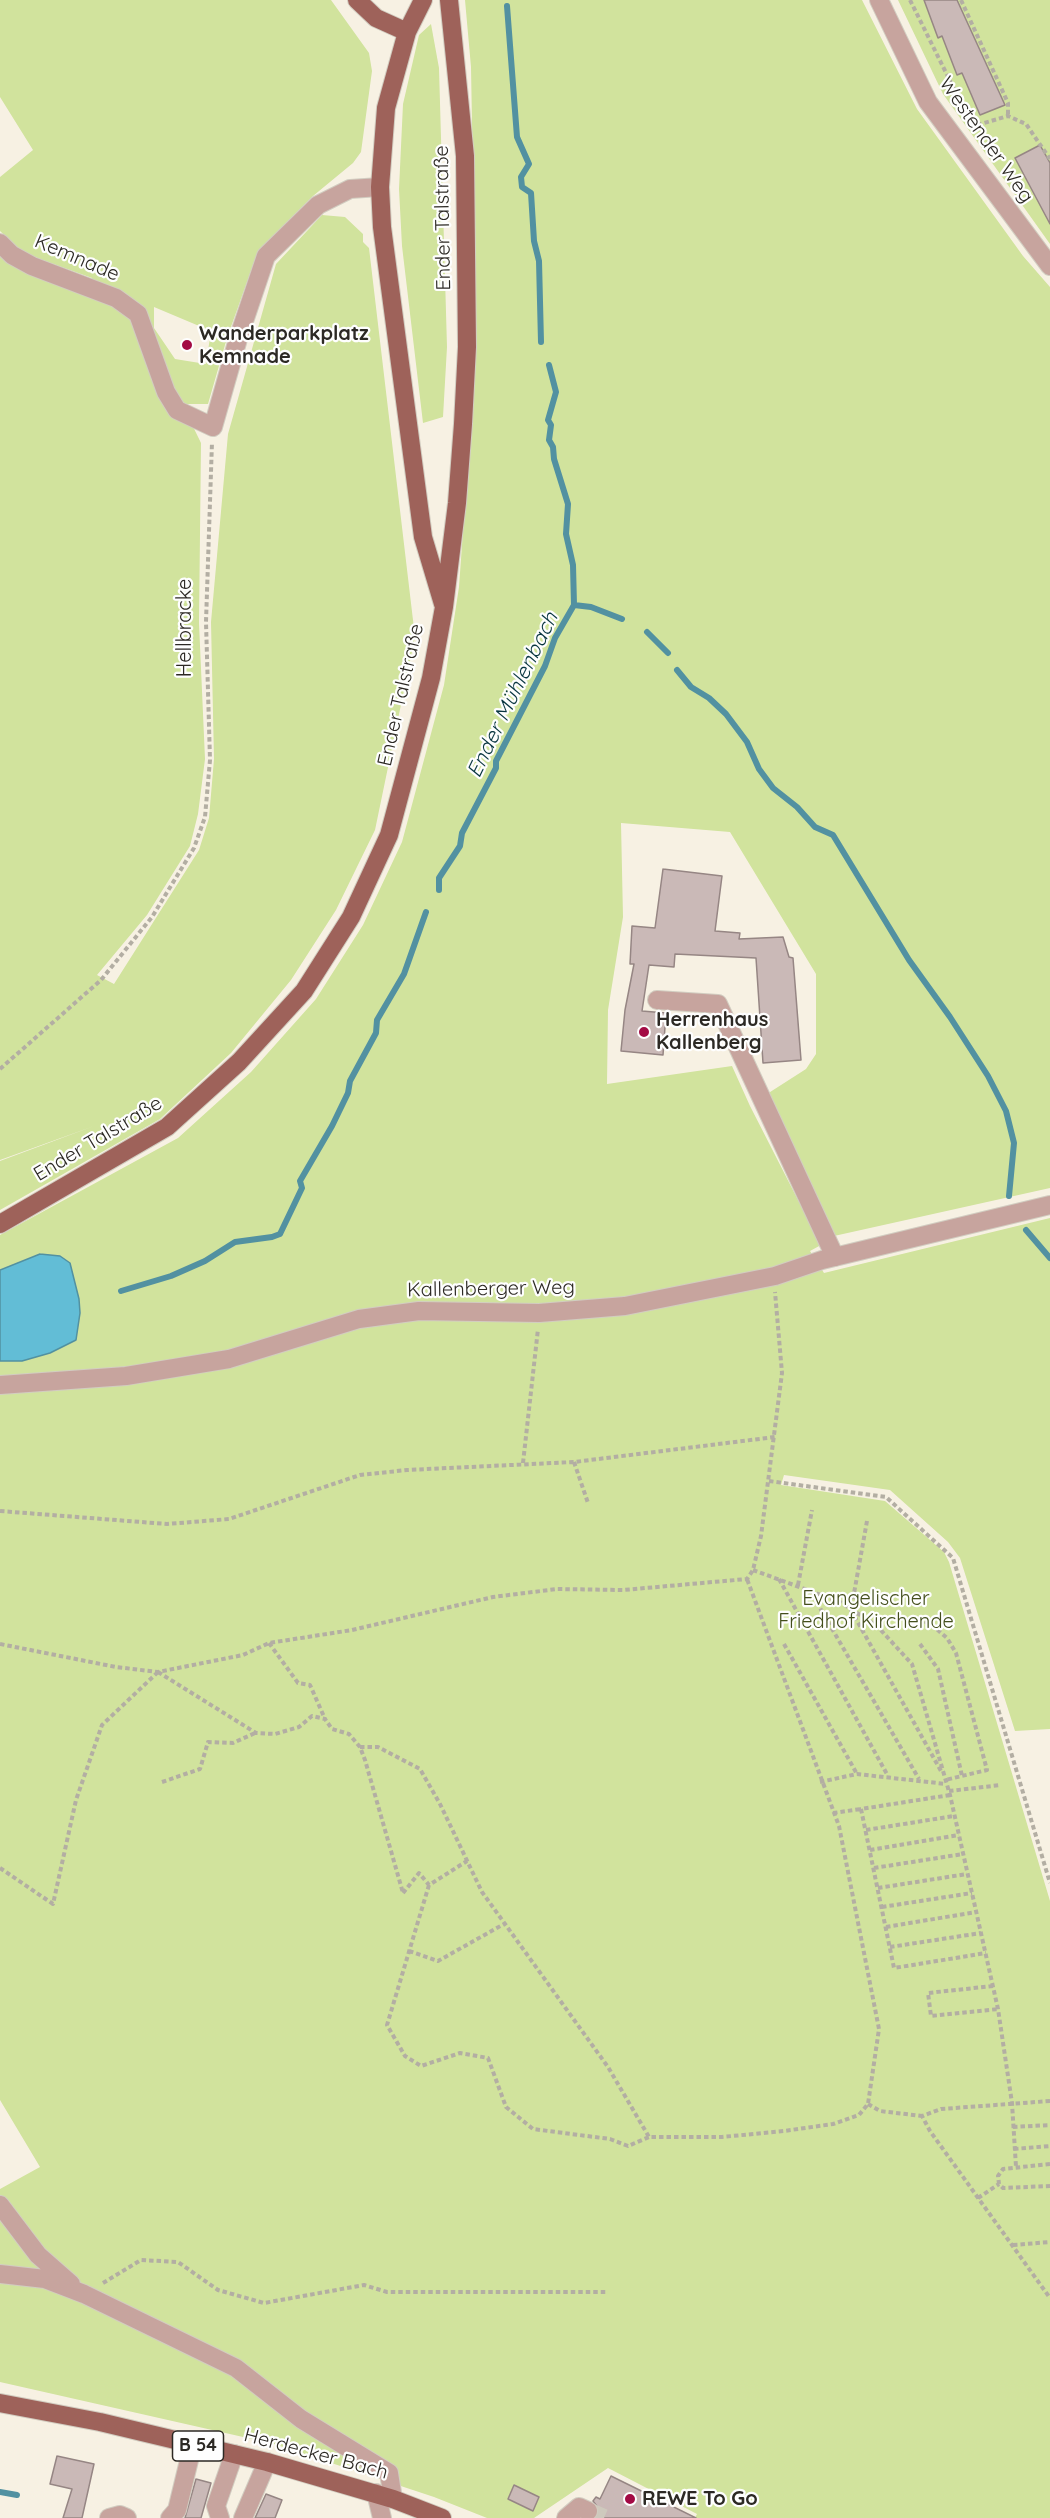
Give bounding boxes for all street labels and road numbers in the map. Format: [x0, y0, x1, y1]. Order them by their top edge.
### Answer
street label: Westender Weg [934, 72, 1038, 208]
street label: Ender Talstraße [430, 145, 456, 291]
street label: Kemnade [31, 229, 123, 287]
street label: Hellbracke [173, 579, 197, 677]
street label: Ender Talstraße [373, 621, 429, 769]
street label: Ender Talstraße [29, 1091, 167, 1187]
street label: Kallenberger Weg [407, 1276, 575, 1302]
street label: Herdecker Bach [241, 2423, 391, 2485]
road number: B 54 [172, 2431, 224, 2461]

